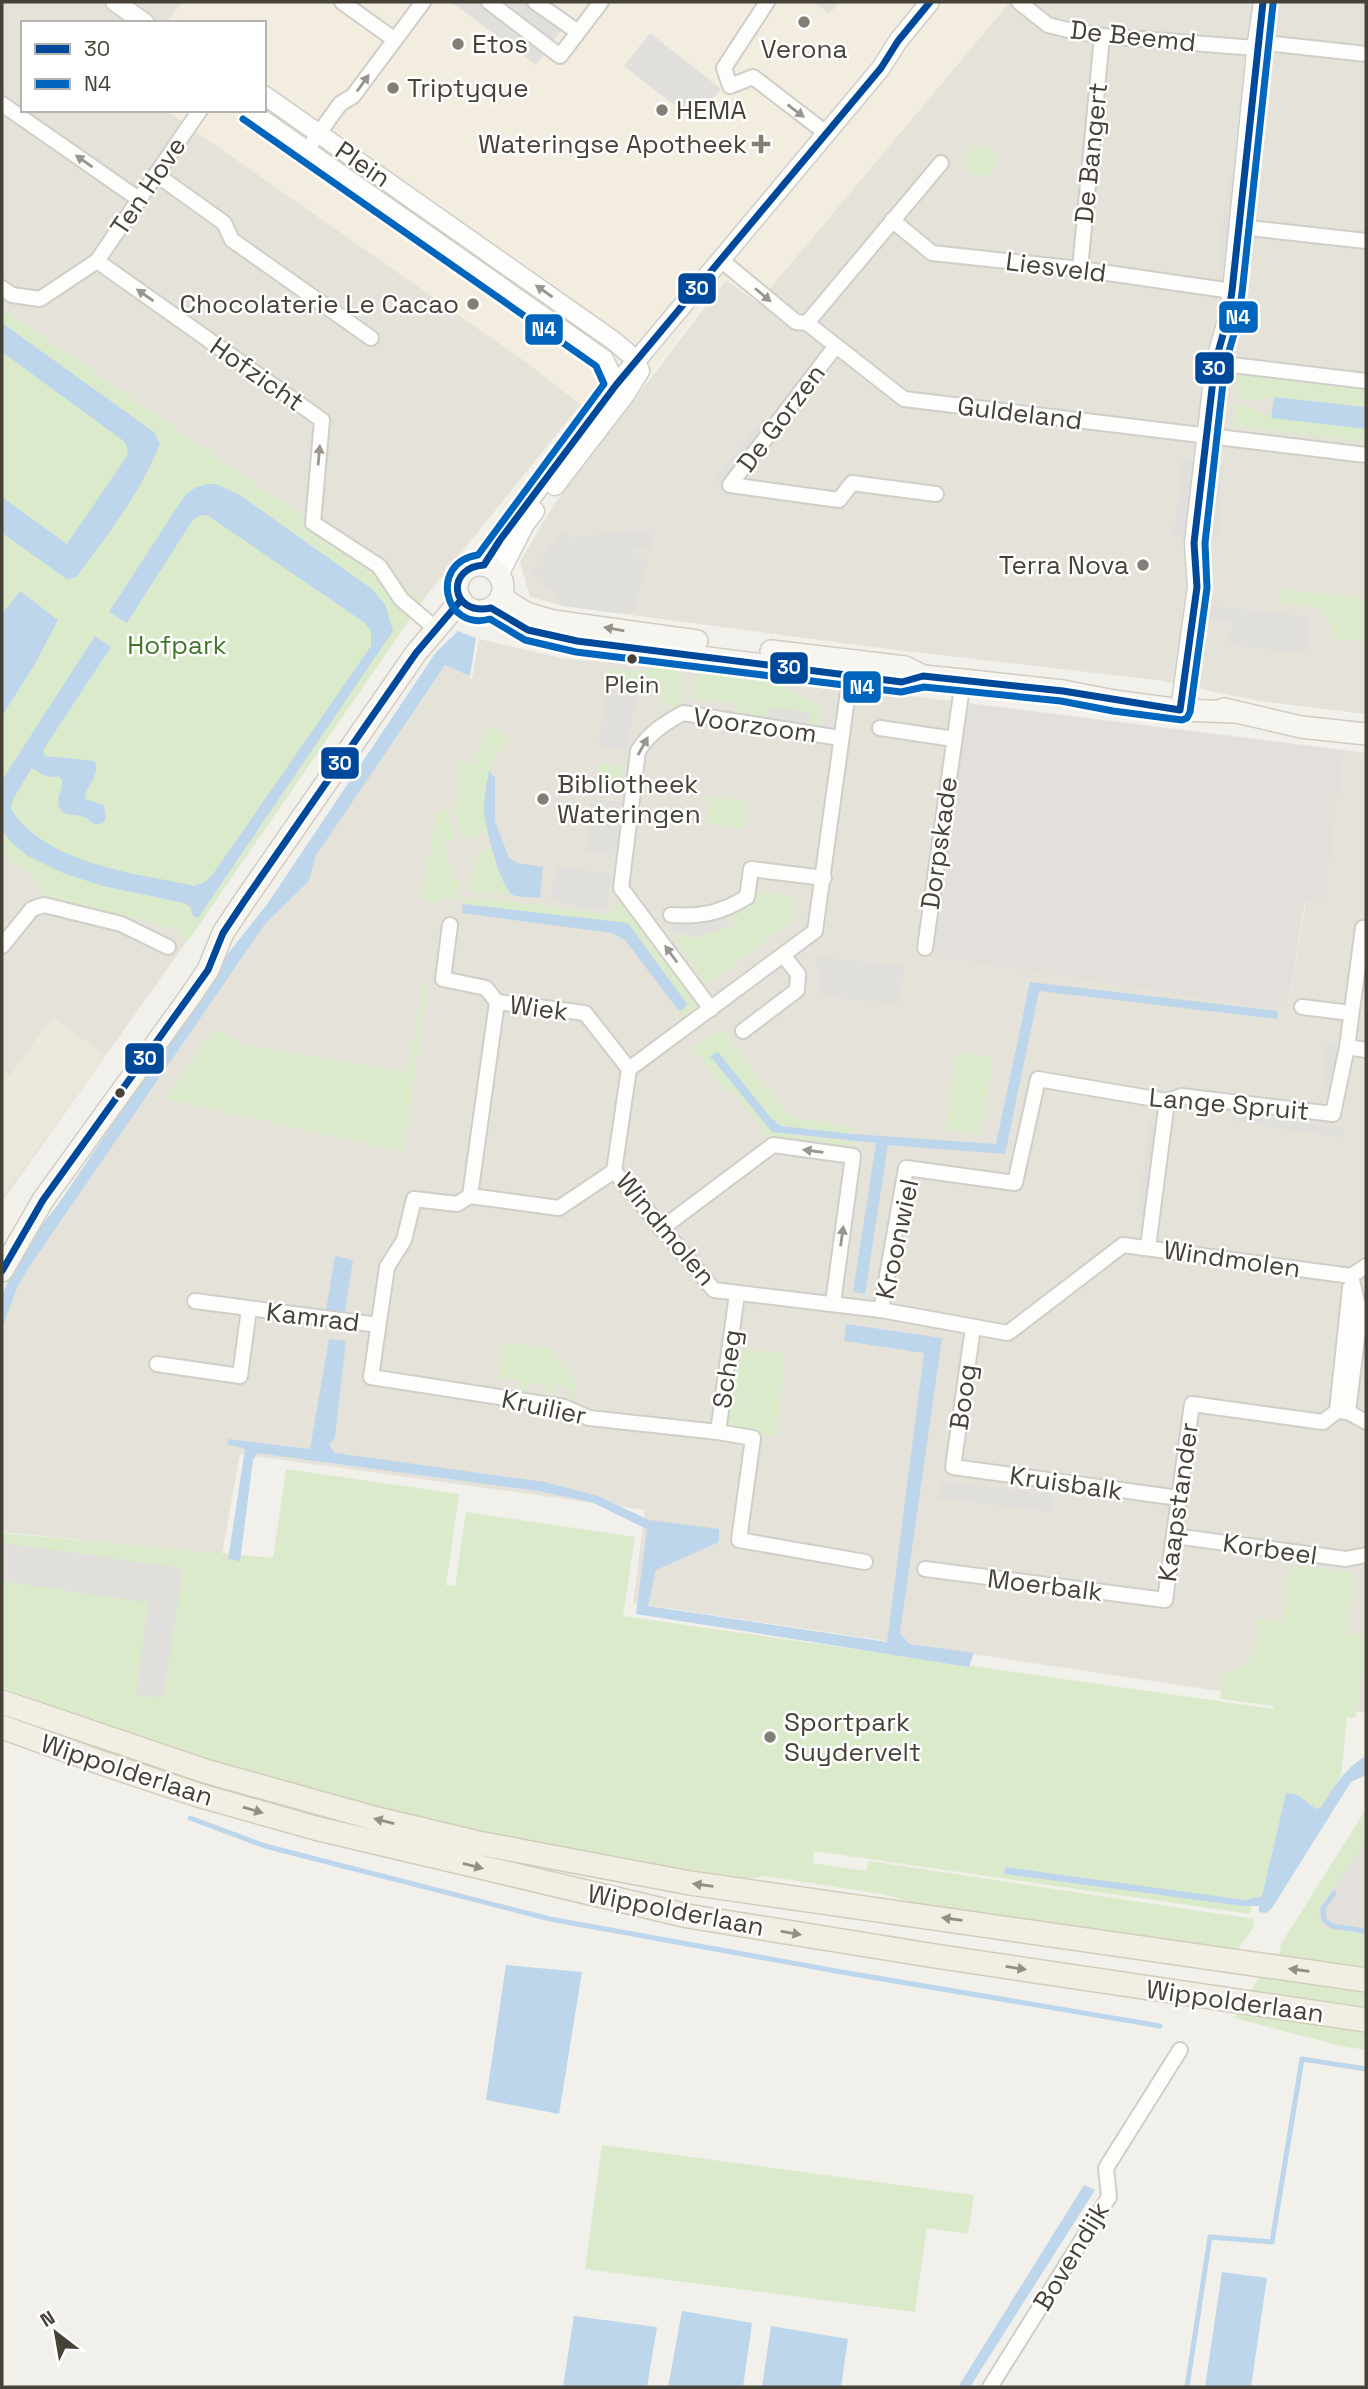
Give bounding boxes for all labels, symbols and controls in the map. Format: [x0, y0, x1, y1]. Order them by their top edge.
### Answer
street label: De Beemd [1068, 12, 1198, 60]
marker: Verona [796, 14, 812, 30]
legend [21, 21, 266, 112]
place label: Etos [472, 27, 528, 61]
place label: Verona [761, 32, 847, 66]
text: 30 [84, 35, 110, 62]
marker: Etos [450, 36, 466, 52]
text: N4 [84, 70, 111, 97]
place label: Triptyque [407, 71, 529, 105]
one-way arrow [356, 74, 370, 92]
marker: Triptyque [385, 80, 401, 96]
street label: De Bangert [1067, 81, 1115, 225]
place label: HEMA [676, 93, 747, 127]
marker: HEMA [654, 102, 670, 118]
one-way arrow [787, 103, 805, 117]
place label: Wateringse Apotheek [478, 127, 747, 161]
street label: Ten Hove [103, 130, 193, 242]
street label: Plein [329, 133, 397, 195]
marker: Wateringse Apotheek [753, 136, 769, 152]
one-way arrow [75, 154, 93, 168]
street label: Liesveld [1004, 244, 1108, 290]
line badge: 30 [677, 272, 717, 305]
text: 30 [685, 276, 709, 301]
one-way arrow [535, 284, 553, 298]
place label: Chocolaterie Le Cacao [179, 287, 459, 321]
one-way arrow [753, 287, 771, 302]
one-way arrow [136, 289, 155, 302]
marker: Chocolaterie Le Cacao [465, 296, 481, 312]
line badge: N4 [1218, 300, 1259, 334]
text: N4 [1226, 305, 1250, 330]
line badge: N4 [524, 313, 564, 346]
text: N4 [532, 317, 556, 342]
street label: Hofzicht [203, 329, 311, 419]
line badge: 30 [1194, 351, 1235, 385]
text: 30 [1202, 356, 1226, 381]
street label: De Gorzen [729, 357, 833, 479]
street label: Guldeland [956, 388, 1084, 438]
one-way arrow [314, 444, 325, 466]
place label: Terra Nova [999, 548, 1129, 582]
marker: Terra Nova [1135, 557, 1151, 573]
one-way arrow [603, 623, 625, 634]
park label: Hofpark [127, 628, 227, 662]
line badge: 30 [769, 651, 809, 685]
marker: Plein [625, 652, 639, 666]
text: 30 [777, 655, 801, 680]
place label: Plein [604, 669, 660, 700]
line badge: N4 [842, 670, 882, 704]
text: N4 [850, 675, 874, 700]
street label: Voorzoom [691, 699, 819, 751]
one-way arrow [637, 736, 649, 756]
line badge: 30 [320, 746, 360, 780]
text: 30 [328, 751, 352, 776]
place label: Bibliotheek Wateringen [557, 767, 701, 831]
street label: Dorpskade [913, 774, 965, 912]
marker: Bibliotheek Wateringen [535, 791, 551, 807]
one-way arrow [664, 945, 678, 963]
street label: Wiek [508, 988, 570, 1028]
line badge: 30 [124, 1042, 165, 1075]
text: 30 [133, 1046, 157, 1071]
street label: Lange Spruit [1148, 1080, 1310, 1128]
unlabelled marker [113, 1086, 127, 1100]
one-way arrow [802, 1145, 824, 1156]
street label: Windmolen [609, 1165, 723, 1293]
street label: Kroonwiel [868, 1176, 926, 1302]
one-way arrow [837, 1225, 848, 1247]
street label: Windmolen [1161, 1233, 1303, 1285]
street label: Kamrad [264, 1294, 362, 1340]
street label: Scheg [705, 1327, 749, 1411]
street label: Boog [942, 1362, 984, 1432]
street label: Kruilier [498, 1381, 590, 1433]
street label: Kaapstander [1150, 1420, 1206, 1584]
street label: Kruisbalk [1007, 1458, 1125, 1508]
street label: Korbeel [1221, 1526, 1319, 1572]
street label: Moerbalk [985, 1561, 1105, 1609]
place label: Sportpark Suydervelt [784, 1705, 921, 1769]
street label: Wippolderlaan [37, 1726, 217, 1814]
marker: Sportpark Suydervelt [762, 1729, 778, 1745]
one-way arrow [242, 1805, 264, 1816]
one-way arrow [373, 1815, 395, 1826]
one-way arrow [462, 1861, 484, 1872]
street label: Wippolderlaan [585, 1876, 767, 1944]
one-way arrow [692, 1879, 714, 1890]
one-way arrow [941, 1913, 963, 1924]
one-way arrow [780, 1928, 802, 1939]
one-way arrow [1005, 1963, 1027, 1974]
one-way arrow [1288, 1964, 1310, 1975]
street label: Wippolderlaan [1144, 1972, 1326, 2030]
street label: Bovendijk [1025, 2195, 1117, 2317]
north arrow [21, 2298, 91, 2368]
text: N [36, 2305, 59, 2333]

